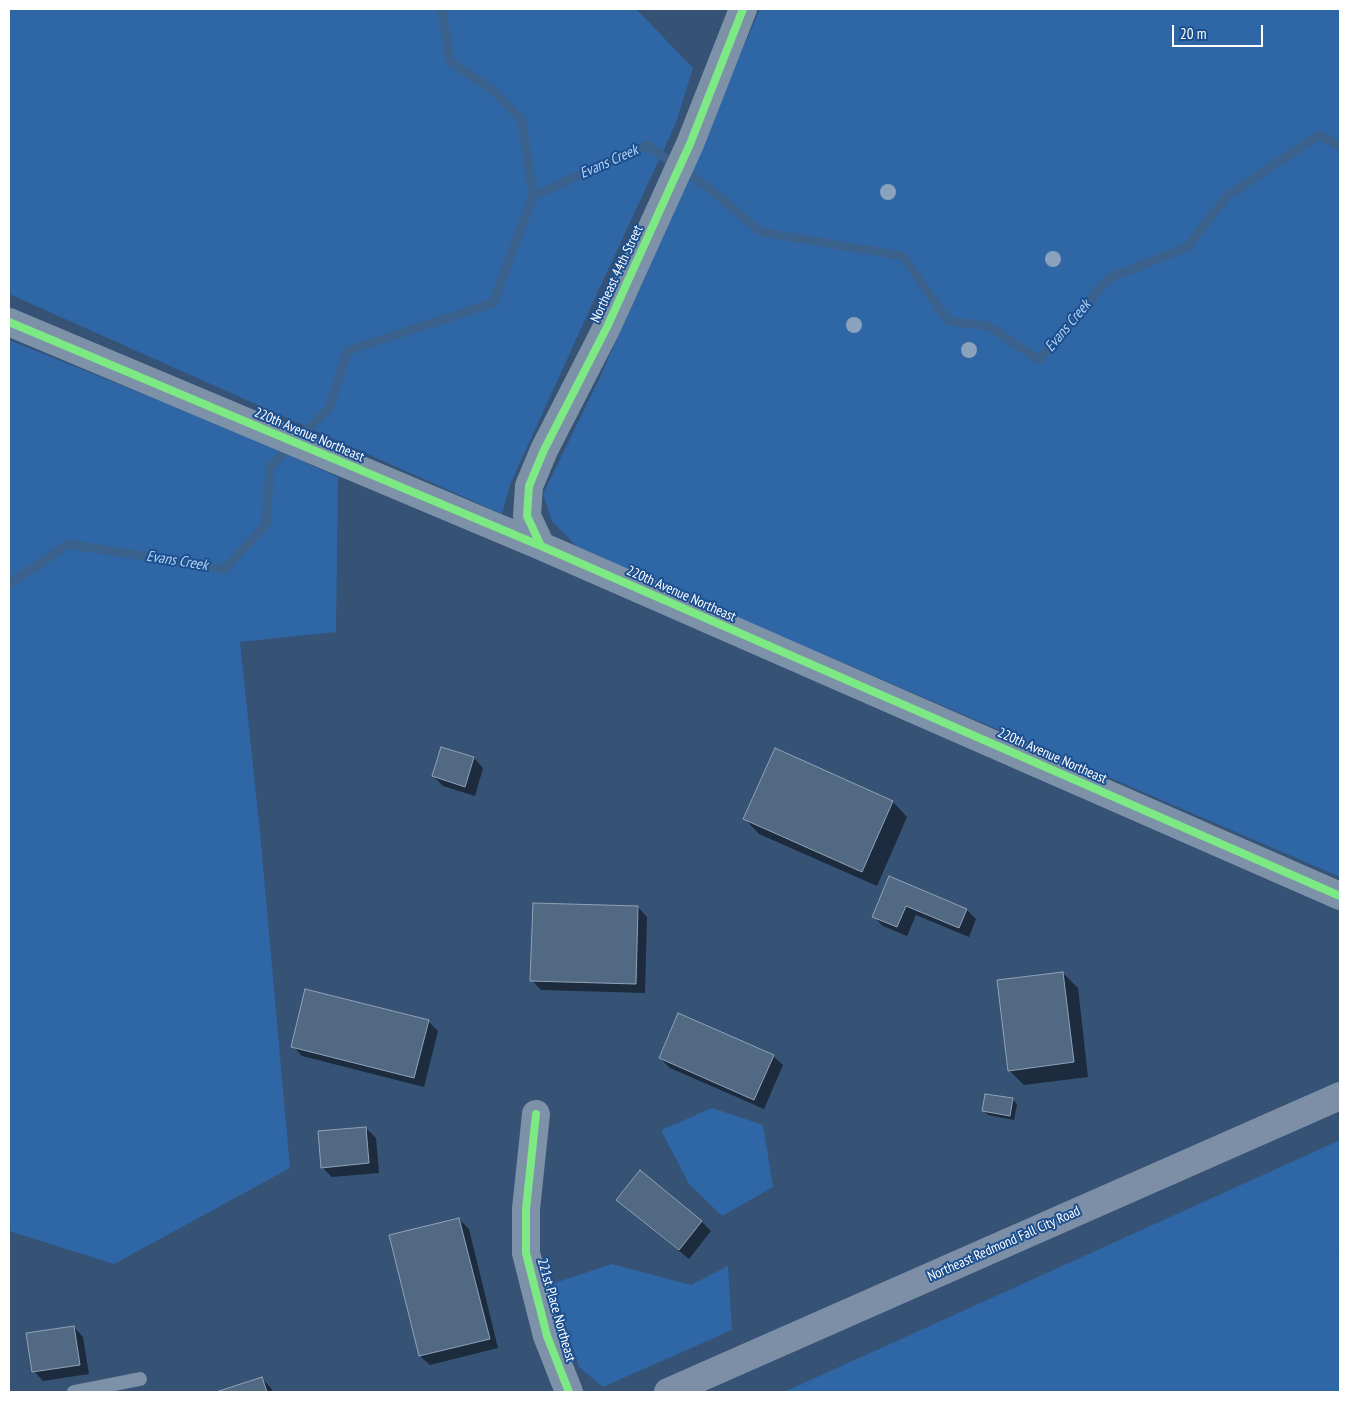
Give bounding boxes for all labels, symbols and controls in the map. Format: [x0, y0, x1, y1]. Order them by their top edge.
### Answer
scale bar [1174, 15, 1265, 47]
text: 20 m [1180, 24, 1206, 43]
water label: Evans Creek [577, 141, 641, 183]
street label: Northeast 44th Street [587, 223, 647, 325]
water label: Evans Creek [1041, 296, 1095, 356]
street label: 220th Avenue Northeast [251, 404, 367, 466]
water label: Evans Creek [145, 547, 209, 575]
street label: 220th Avenue Northeast [624, 562, 738, 626]
street label: 220th Avenue Northeast [995, 724, 1109, 788]
street label: Northeast Redmond Fall City Road [925, 1203, 1083, 1285]
street label: 221st Place Northeast [533, 1256, 579, 1364]

